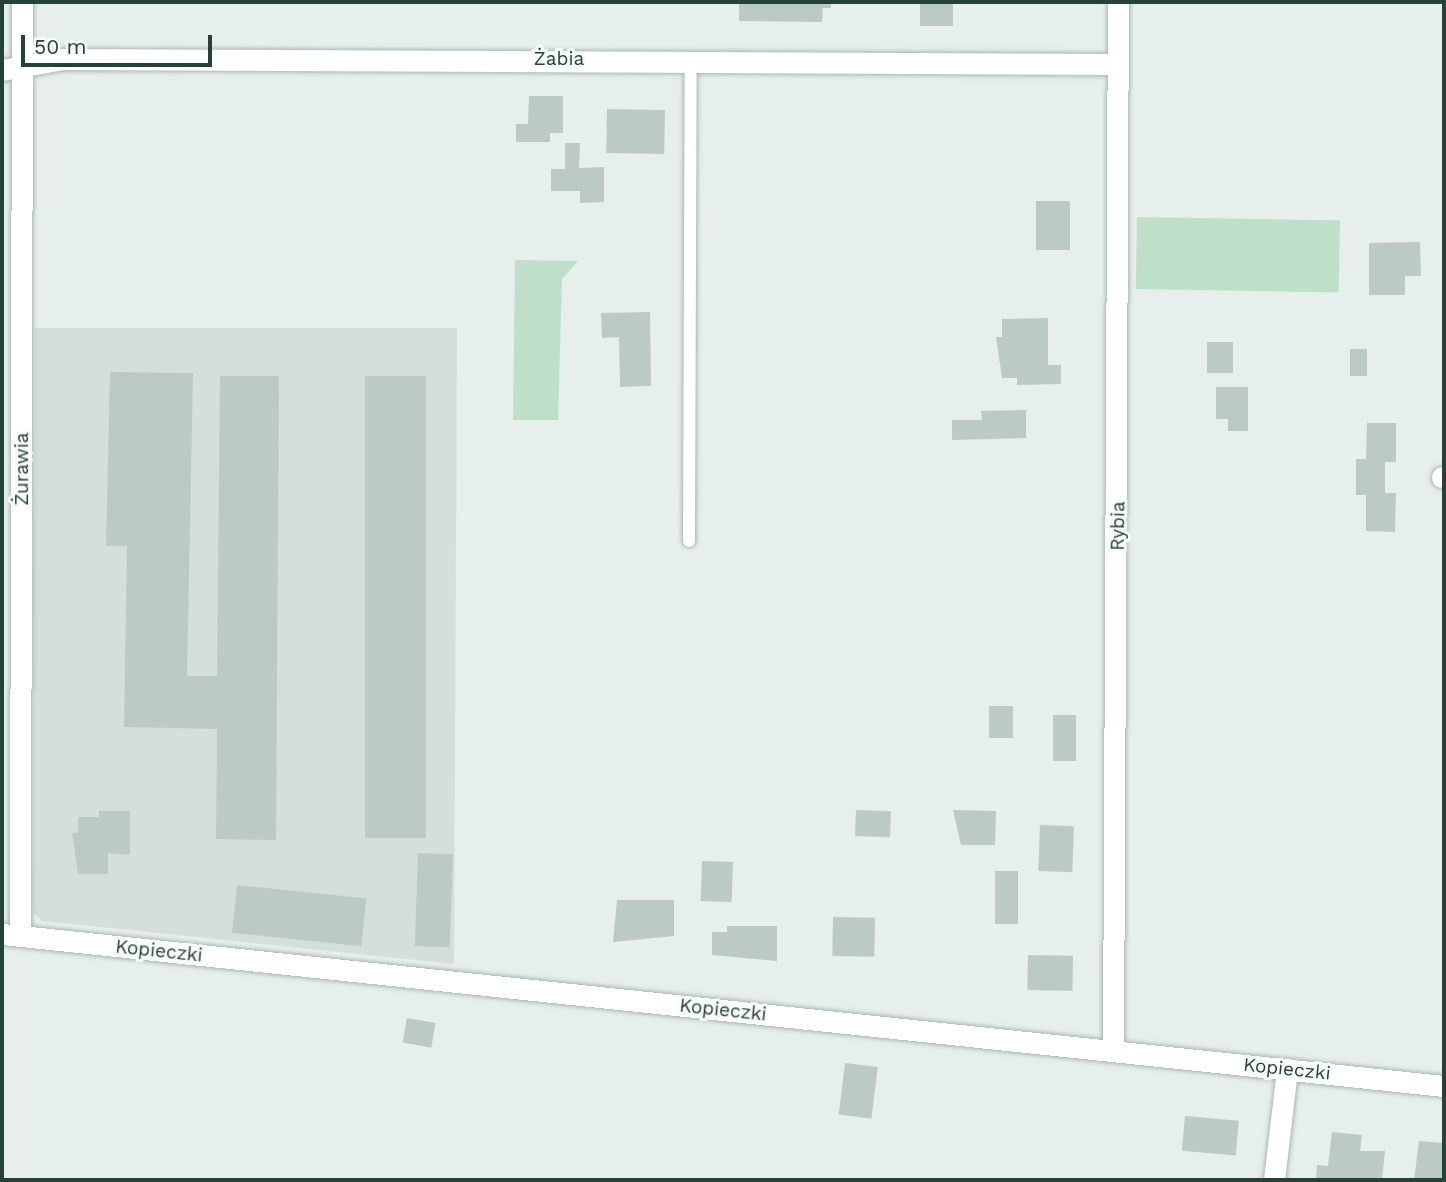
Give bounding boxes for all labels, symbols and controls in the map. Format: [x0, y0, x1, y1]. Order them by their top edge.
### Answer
scale bar [24, 21, 215, 65]
text: 50 m [34, 34, 86, 59]
street label: Żabia [534, 48, 584, 70]
street label: Żurawia [11, 432, 33, 506]
street label: Rybia [1106, 501, 1130, 551]
street label: Kopieczki [114, 935, 204, 967]
street label: Kopieczki [678, 994, 768, 1026]
street label: Kopieczki [1242, 1053, 1332, 1085]

